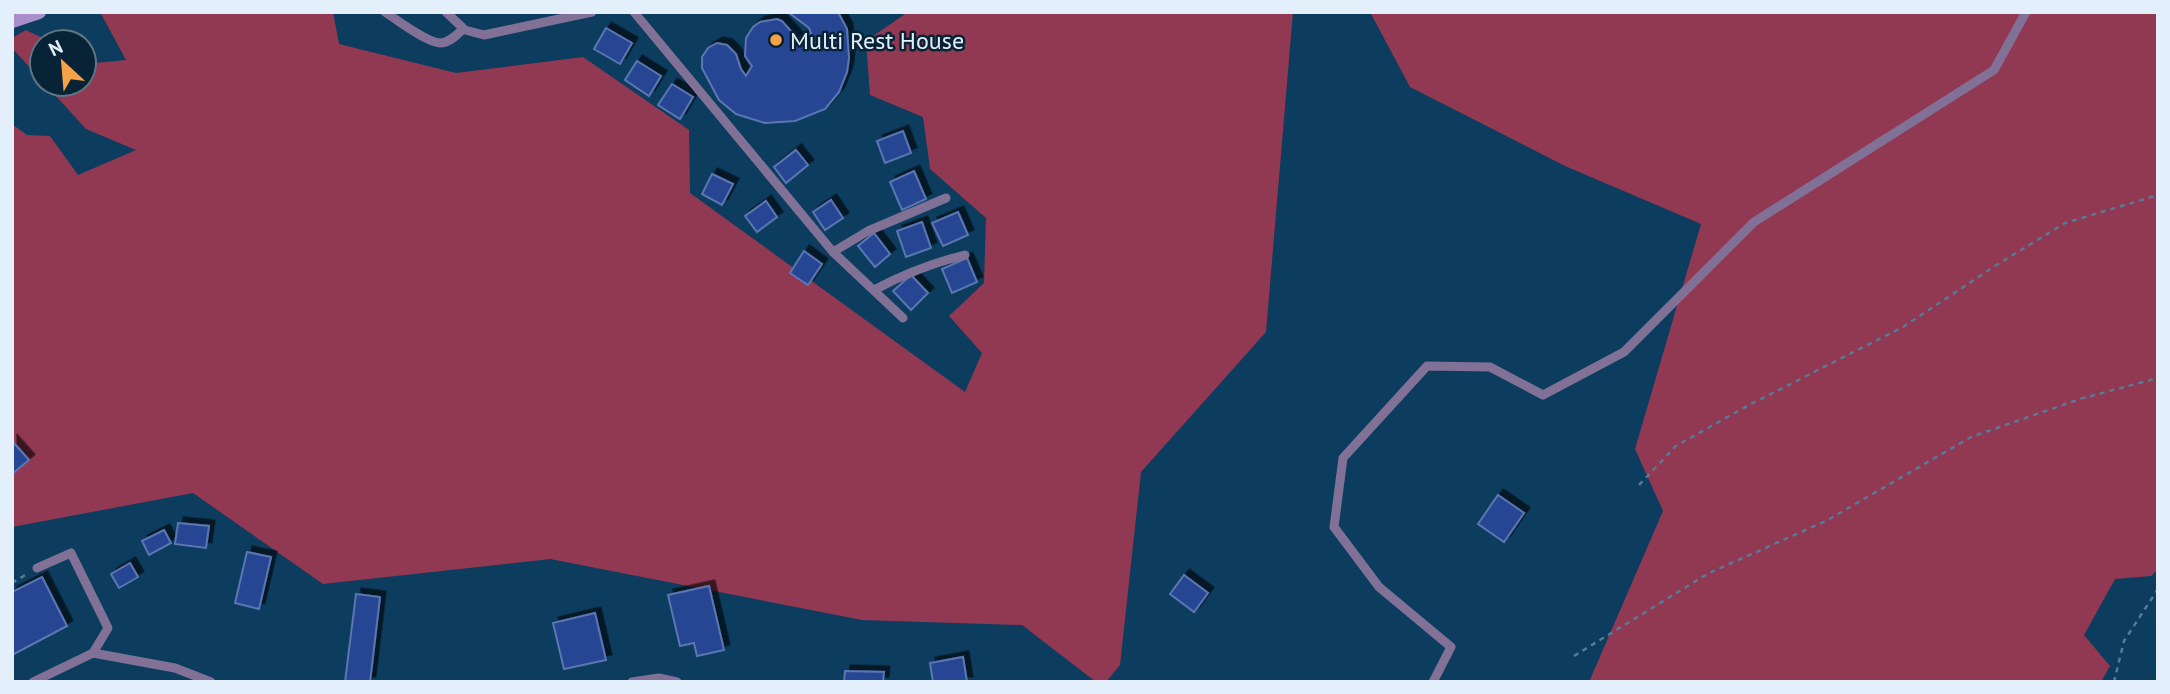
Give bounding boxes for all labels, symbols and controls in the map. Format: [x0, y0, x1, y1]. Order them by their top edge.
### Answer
place label: Multi Rest House [790, 25, 964, 56]
north arrow [28, 28, 98, 98]
marker: Multi Rest House [768, 32, 784, 48]
text: N [45, 34, 66, 61]

